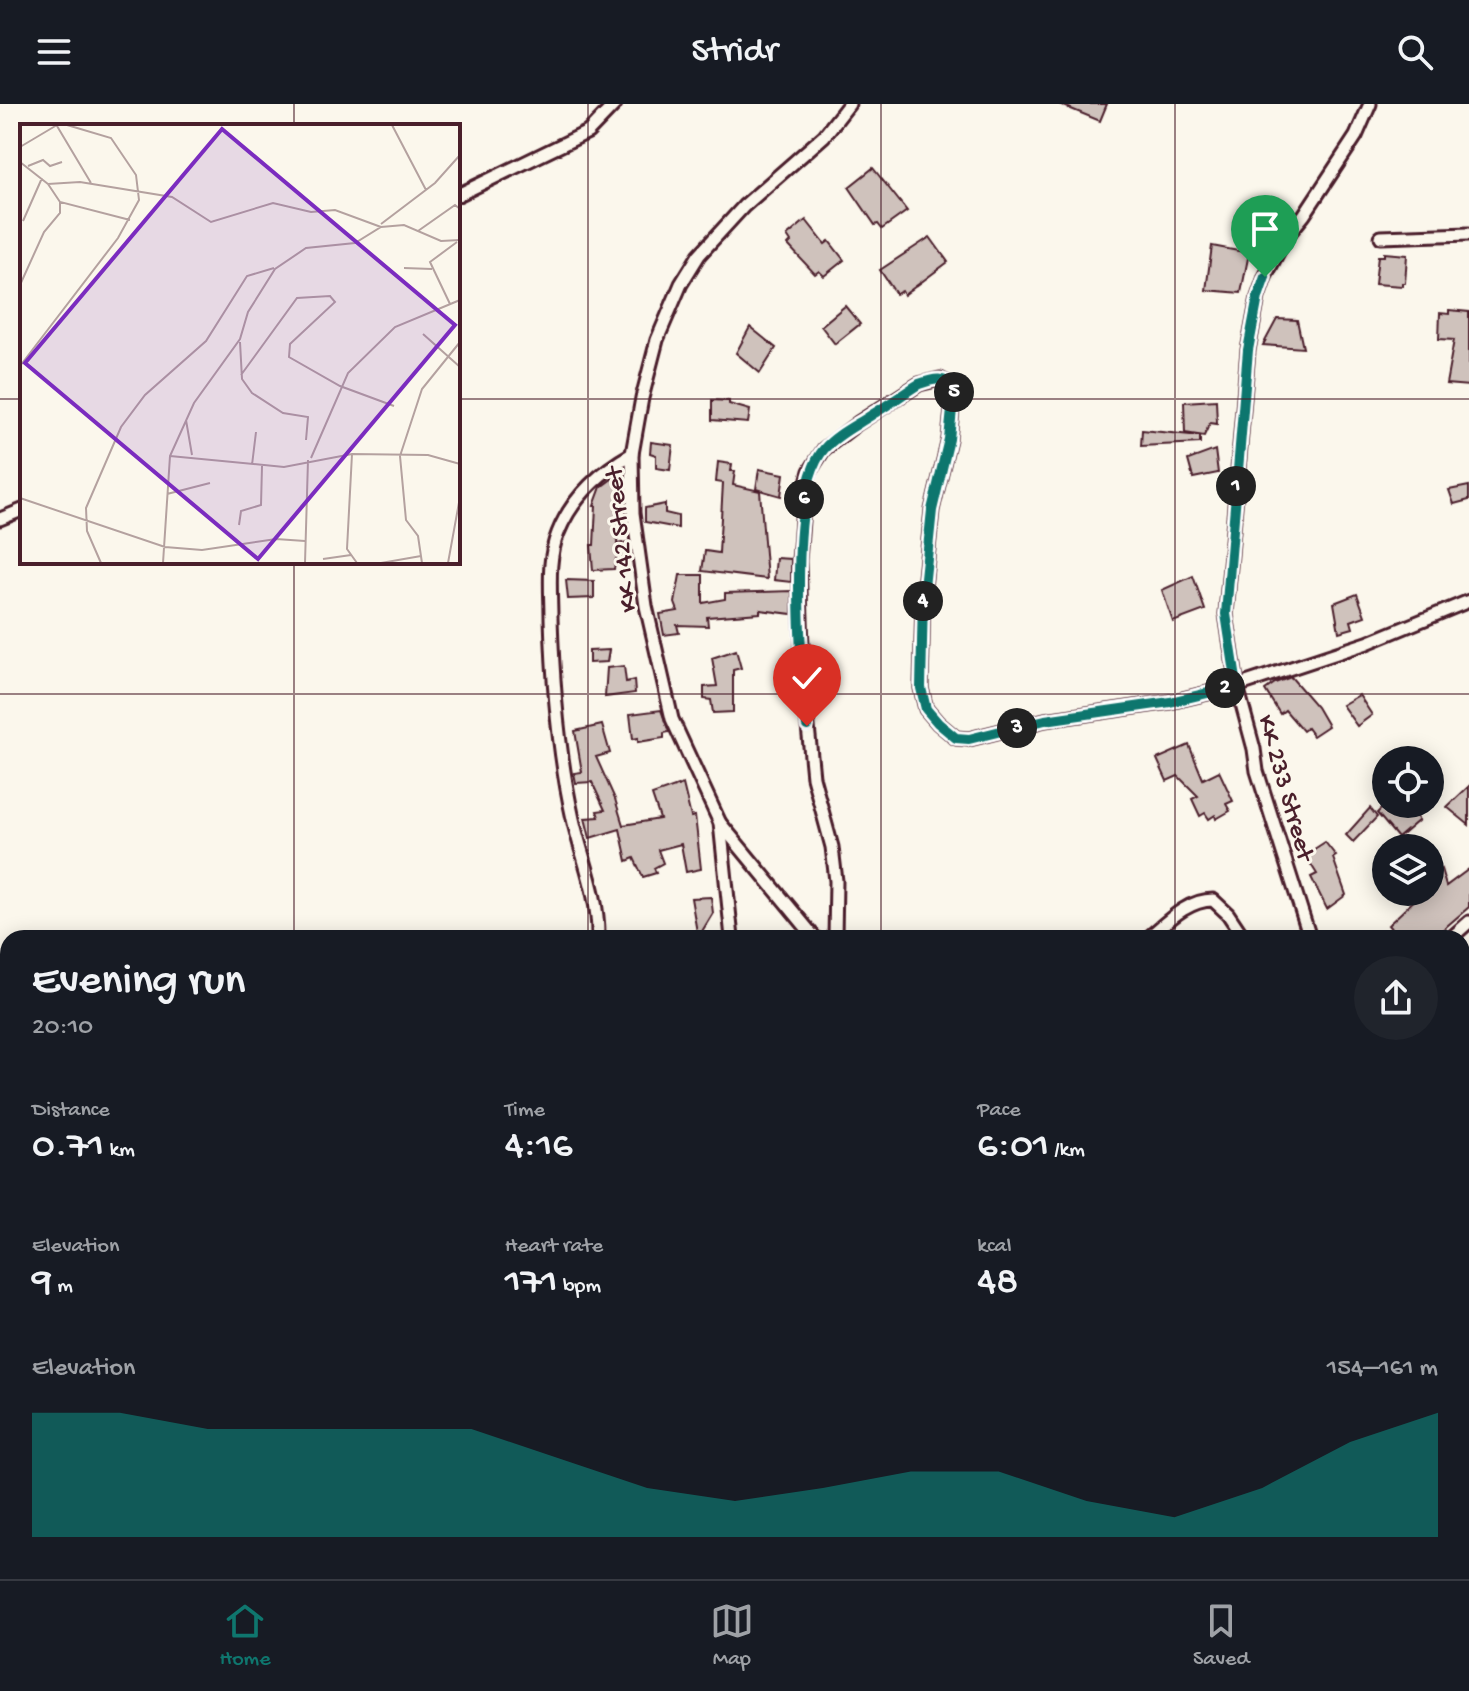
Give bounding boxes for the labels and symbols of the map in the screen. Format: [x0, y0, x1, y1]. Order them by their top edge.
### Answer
inset map [20, 124, 460, 564]
pin [1231, 195, 1299, 277]
pin: 5 [934, 372, 974, 412]
street label: KK 142 Street [600, 463, 647, 614]
pin: 1 [1216, 466, 1256, 506]
pin: 6 [784, 479, 824, 519]
pin: 4 [903, 581, 943, 621]
pin [773, 644, 841, 726]
pin: 2 [1205, 668, 1245, 708]
pin: 3 [997, 708, 1037, 748]
street label: KK 233 Street [1248, 712, 1320, 867]

